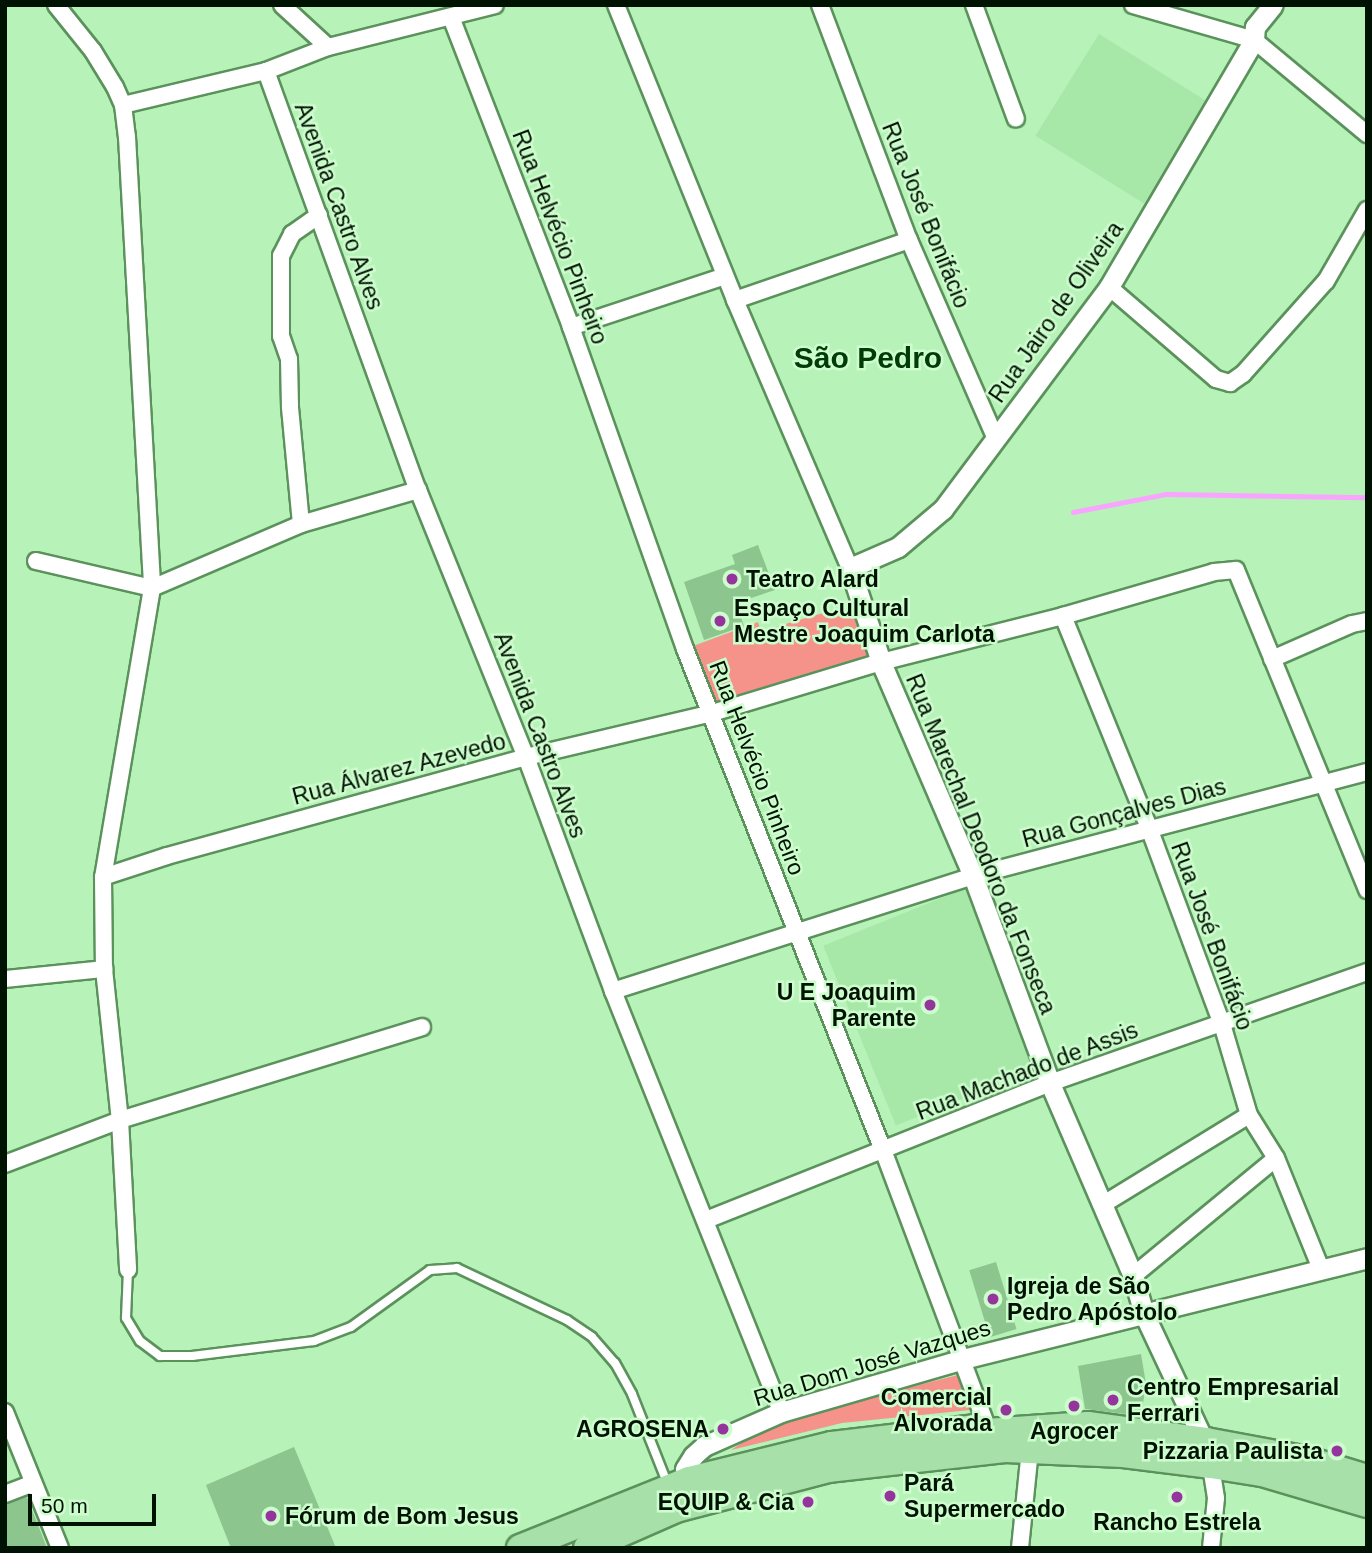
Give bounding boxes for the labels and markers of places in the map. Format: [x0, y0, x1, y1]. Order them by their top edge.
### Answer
place label: Teatro Alard [746, 565, 880, 593]
marker: Teatro Alard [724, 571, 740, 587]
place label: Espaço Cultural Mestre Joaquim Carlota [734, 594, 995, 648]
marker: Espaço Cultural Mestre Joaquim Carlota [712, 613, 728, 629]
place label: U E Joaquim Parente [777, 978, 916, 1032]
marker: U E Joaquim Parente [922, 997, 938, 1013]
place label: Igreja de São Pedro Apóstolo [1007, 1272, 1178, 1326]
marker: Igreja de São Pedro Apóstolo [985, 1291, 1001, 1307]
place label: Centro Empresarial Ferrari [1127, 1373, 1339, 1427]
place label: Comercial Alvorada [881, 1383, 992, 1437]
marker: Centro Empresarial Ferrari [1105, 1392, 1121, 1408]
marker: Agrocer [1066, 1398, 1082, 1414]
marker: Comercial Alvorada [998, 1402, 1014, 1418]
place label: AGROSENA [576, 1415, 709, 1443]
place label: Agrocer [1030, 1417, 1118, 1445]
marker: AGROSENA [715, 1421, 731, 1437]
place label: Pizzaria Paulista [1143, 1437, 1323, 1465]
marker: Pizzaria Paulista [1329, 1443, 1345, 1459]
place label: Pará Supermercado [904, 1469, 1065, 1523]
place label: EQUIP & Cia [657, 1488, 794, 1516]
marker: Pará Supermercado [882, 1488, 898, 1504]
marker: Rancho Estrela [1169, 1489, 1185, 1505]
marker: EQUIP & Cia [800, 1494, 816, 1510]
place label: Fórum de Bom Jesus [285, 1502, 519, 1530]
marker: Fórum de Bom Jesus [263, 1508, 279, 1524]
place label: Rancho Estrela [1093, 1508, 1261, 1536]

